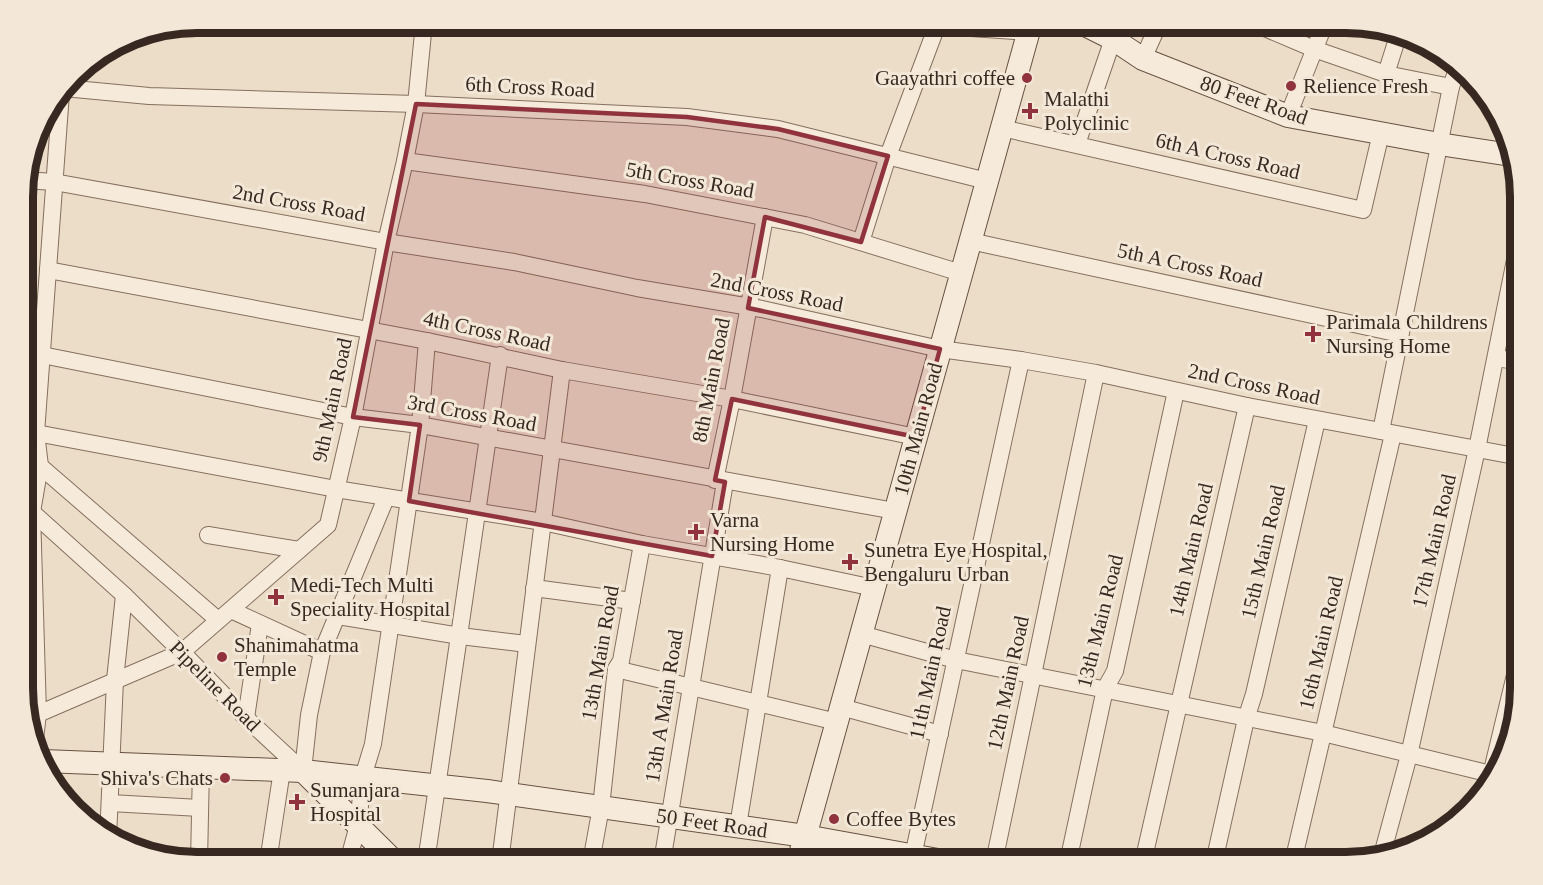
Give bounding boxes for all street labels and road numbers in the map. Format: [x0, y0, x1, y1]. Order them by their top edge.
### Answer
street label: 80 Feet Road [1197, 70, 1311, 130]
street label: 6th Cross Road [465, 72, 596, 102]
street label: 6th A Cross Road [1153, 128, 1303, 184]
street label: 5th Cross Road [624, 157, 756, 203]
street label: 2nd Cross Road [231, 180, 368, 227]
street label: 5th A Cross Road [1115, 238, 1265, 292]
street label: 2nd Cross Road [709, 267, 846, 317]
street label: 4th Cross Road [421, 306, 553, 356]
street label: 8th Main Road [687, 315, 735, 444]
street label: 9th Main Road [307, 335, 357, 464]
street label: 2nd Cross Road [1186, 358, 1323, 410]
street label: 10th Main Road [889, 359, 947, 498]
street label: 3rd Cross Road [406, 390, 539, 436]
street label: 17th Main Road [1407, 471, 1461, 610]
street label: 14th Main Road [1164, 480, 1218, 619]
street label: 15th Main Road [1236, 482, 1290, 621]
street label: 13th Main Road [1072, 551, 1128, 690]
street label: 16th Main Road [1294, 573, 1348, 712]
street label: 13th Main Road [576, 583, 624, 722]
street label: 11th Main Road [904, 604, 956, 742]
street label: 12th Main Road [982, 613, 1034, 752]
street label: 13th A Main Road [640, 627, 688, 784]
street label: Pipeline Road [165, 636, 266, 737]
street label: 50 Feet Road [655, 803, 770, 843]

